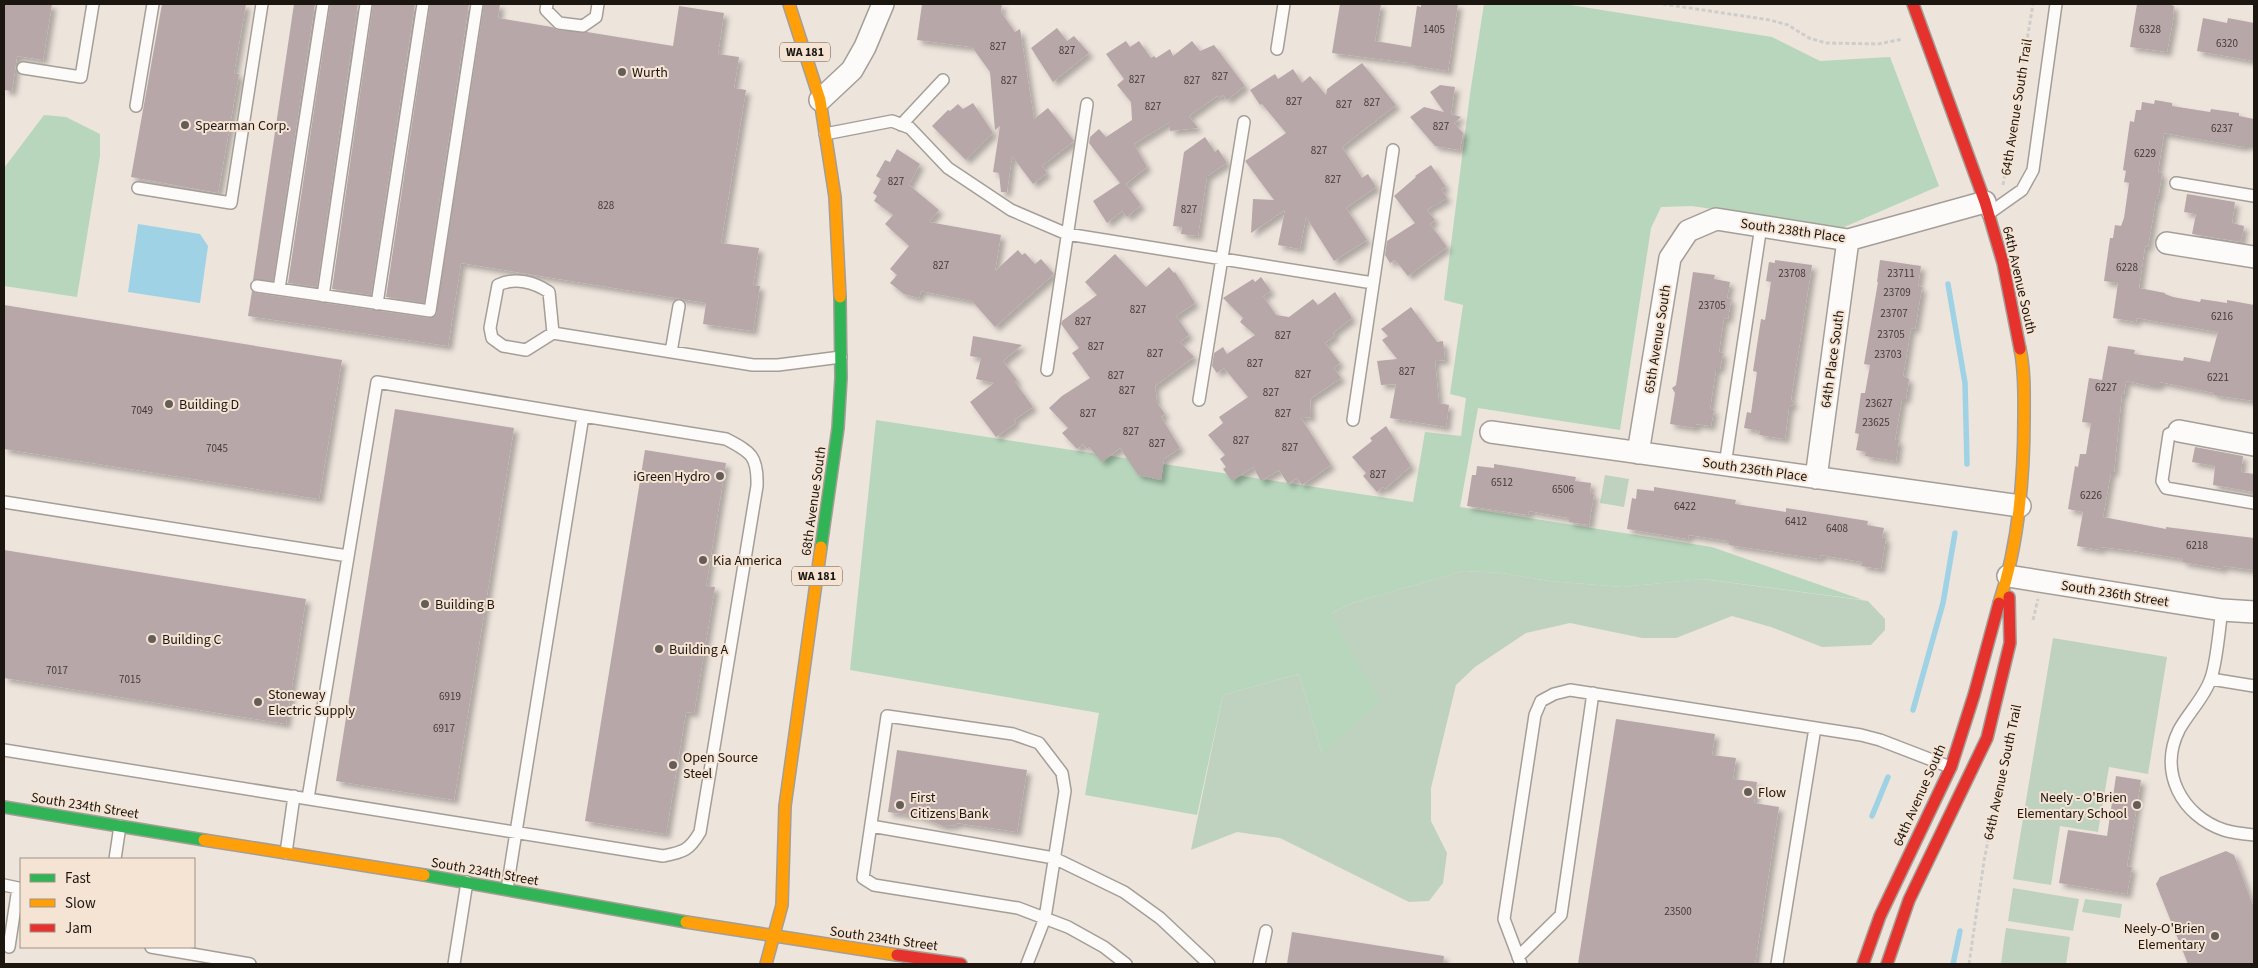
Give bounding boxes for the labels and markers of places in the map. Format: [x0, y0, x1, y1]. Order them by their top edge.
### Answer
place label: Wurth [632, 63, 668, 83]
marker: Wurth [616, 66, 628, 78]
place label: Spearman Corp. [195, 116, 290, 136]
marker: Spearman Corp. [179, 119, 191, 131]
place label: Building D [179, 395, 239, 415]
marker: Building D [163, 398, 175, 410]
place label: iGreen Hydro [633, 467, 710, 487]
marker: iGreen Hydro [714, 470, 726, 482]
place label: Kia America [713, 551, 782, 571]
marker: Kia America [697, 554, 709, 566]
place label: Building B [435, 595, 495, 615]
marker: Building B [419, 598, 431, 610]
place label: Building C [162, 630, 222, 650]
marker: Building C [146, 633, 158, 645]
place label: Building A [669, 640, 729, 660]
marker: Building A [653, 643, 665, 655]
place label: Stoneway Electric Supply [268, 685, 356, 721]
marker: Stoneway Electric Supply [252, 696, 264, 708]
place label: Open Source Steel [683, 748, 758, 784]
marker: Open Source Steel [667, 759, 679, 771]
place label: Flow [1758, 783, 1786, 803]
marker: Flow [1742, 786, 1754, 798]
place label: First Citizens Bank [910, 788, 989, 824]
place label: Neely - O'Brien Elementary School [2017, 788, 2127, 824]
marker: First Citizens Bank [894, 799, 906, 811]
marker: Neely - O'Brien Elementary School [2131, 799, 2143, 811]
place label: Neely-O'Brien Elementary [2124, 919, 2205, 955]
marker: Neely-O'Brien Elementary [2209, 930, 2221, 942]

